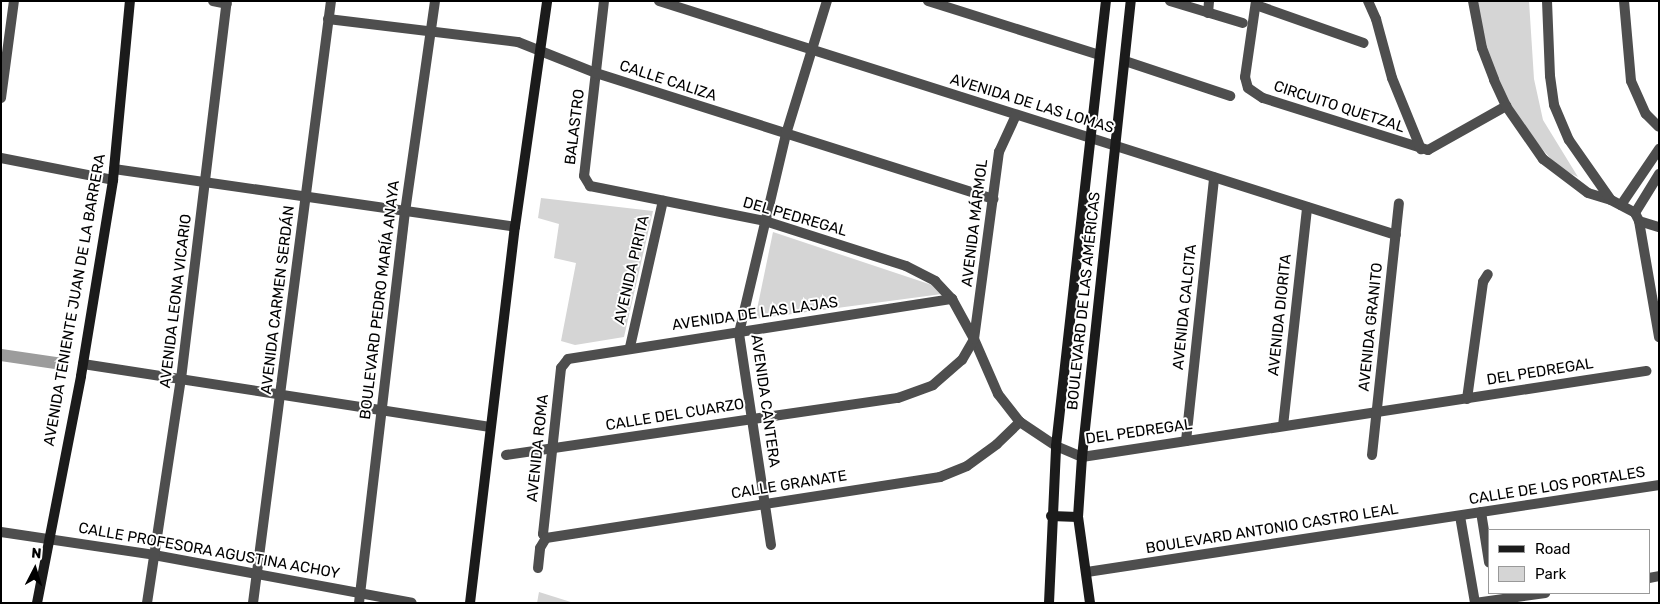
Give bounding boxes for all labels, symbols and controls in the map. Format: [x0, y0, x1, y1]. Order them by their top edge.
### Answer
street label: CALLE CALIZA [617, 57, 719, 105]
street label: AVENIDA DE LAS LOMAS [948, 70, 1116, 138]
street label: CIRCUITO QUETZAL [1271, 77, 1407, 137]
street label: BALASTRO [561, 88, 589, 166]
street label: AVENIDA TENIENTE JUAN DE LA BARRERA [40, 152, 110, 448]
street label: AVENIDA MÁRMOL [958, 158, 992, 288]
street label: BOULEVARD PEDRO MARÍA ANAYA [356, 179, 404, 421]
street label: BOULEVARD DE LAS AMÉRICAS [1064, 191, 1104, 411]
street label: DEL PEDREGAL [741, 193, 849, 241]
street label: AVENIDA CARMEN SERDÁN [257, 204, 299, 396]
street label: AVENIDA LEONA VICARIO [156, 212, 196, 390]
street label: AVENIDA PIRITA [611, 213, 653, 327]
street label: AVENIDA CALCITA [1169, 243, 1201, 371]
street label: AVENIDA DIORITA [1265, 253, 1295, 377]
street label: AVENIDA GRANITO [1355, 261, 1387, 393]
street label: AVENIDA DE LAS LAJAS [671, 293, 839, 335]
street label: AVENIDA CANTERA [747, 333, 783, 469]
street label: DEL PEDREGAL [1485, 355, 1595, 389]
street label: AVENIDA ROMA [523, 393, 553, 503]
street label: CALLE DEL CUARZO [604, 395, 746, 435]
street label: DEL PEDREGAL [1084, 416, 1194, 448]
street label: CALLE DE LOS PORTALES [1468, 463, 1646, 509]
street label: CALLE GRANATE [730, 467, 848, 503]
street label: BOULEVARD ANTONIO CASTRO LEAL [1144, 500, 1400, 558]
street label: CALLE PROFESORA AGUSTINA ACHOY [76, 519, 342, 583]
legend [1488, 529, 1650, 594]
text: Road [1535, 540, 1571, 558]
north arrow [10, 544, 60, 594]
text: N [31, 545, 42, 562]
text: Park [1535, 565, 1566, 583]

